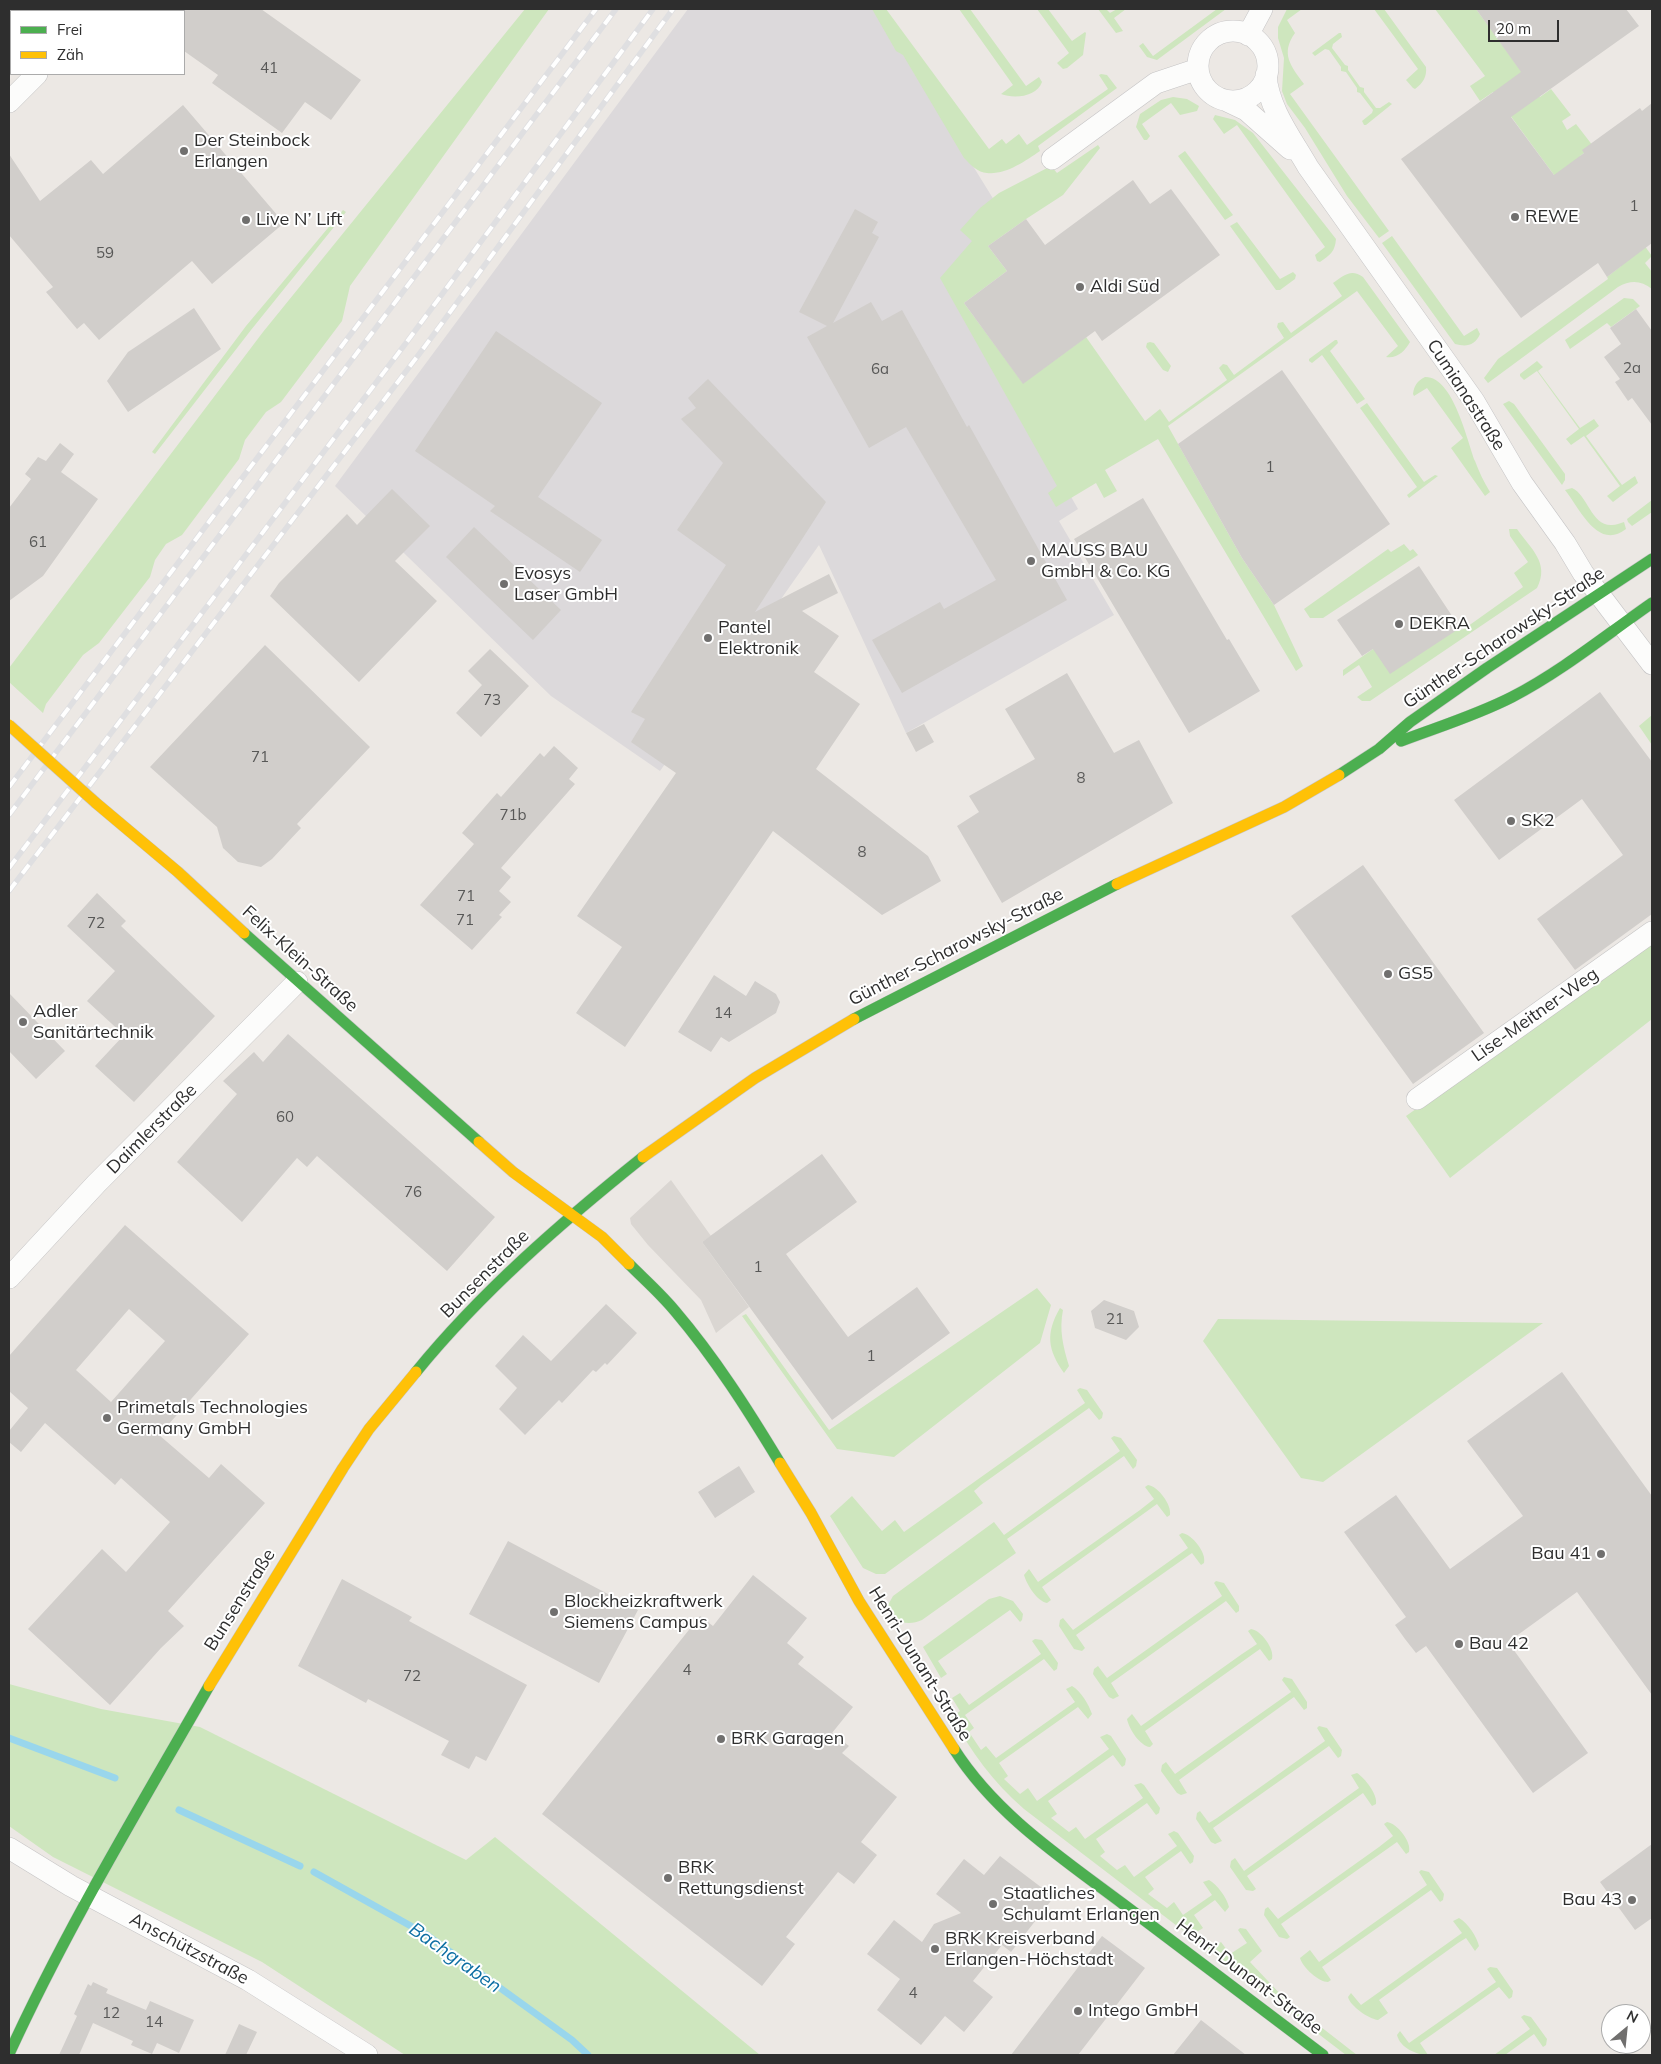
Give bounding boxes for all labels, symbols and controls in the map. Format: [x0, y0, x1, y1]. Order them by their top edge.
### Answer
legend [10, 10, 185, 75]
scale bar [1491, 10, 1562, 42]
text: 20 m [1496, 19, 1531, 38]
text: Frei [57, 20, 82, 39]
text: Zäh [57, 45, 84, 64]
house number: 41 [260, 59, 278, 77]
place label: Der Steinbock Erlangen [194, 130, 310, 172]
marker: Der Steinbock Erlangen [178, 145, 190, 157]
house number: 1 [1630, 197, 1638, 215]
place label: REWE [1525, 206, 1579, 228]
place label: Live N’ Lift [256, 209, 342, 231]
marker: REWE [1509, 211, 1521, 223]
marker: Live N’ Lift [240, 214, 252, 226]
house number: 59 [96, 244, 114, 262]
place label: Aldi Süd [1090, 276, 1160, 298]
marker: Aldi Süd [1074, 281, 1086, 293]
street label: Cumianastraße [1422, 335, 1510, 455]
house number: 2a [1623, 359, 1641, 377]
house number: 6a [871, 360, 889, 378]
house number: 1 [1266, 458, 1274, 476]
house number: 61 [29, 533, 47, 551]
place label: MAUSS BAU GmbH & Co. KG [1041, 540, 1170, 582]
marker: MAUSS BAU GmbH & Co. KG [1025, 555, 1037, 567]
street label: Günther-Scharowsky-Straße [1399, 562, 1609, 714]
place label: Evosys Laser GmbH [514, 563, 618, 606]
marker: Evosys Laser GmbH [498, 578, 510, 590]
place label: DEKRA [1409, 613, 1470, 635]
place label: Pantel Elektronik [718, 617, 799, 660]
marker: DEKRA [1393, 618, 1405, 630]
marker: Pantel Elektronik [702, 632, 714, 644]
house number: 73 [483, 691, 501, 709]
house number: 71 [251, 748, 269, 766]
house number: 8 [1077, 769, 1085, 787]
house number: 71b [500, 806, 526, 824]
place label: SK2 [1521, 810, 1554, 832]
marker: SK2 [1505, 815, 1517, 827]
house number: 8 [858, 843, 866, 861]
street label: Günther-Scharowsky-Straße [845, 883, 1067, 1011]
house number: 71 [457, 887, 475, 905]
street label: Felix-Klein-Straße [238, 901, 362, 1017]
house number: 71 [456, 911, 474, 929]
house number: 72 [87, 914, 105, 932]
place label: GS5 [1398, 963, 1433, 985]
street label: Lise-Meitner-Weg [1468, 963, 1602, 1067]
marker: GS5 [1382, 968, 1394, 980]
place label: Adler Sanitärtechnik [33, 1001, 154, 1044]
house number: 14 [714, 1004, 732, 1022]
marker: Adler Sanitärtechnik [17, 1016, 29, 1028]
street label: Daimlerstraße [102, 1079, 202, 1179]
house number: 60 [276, 1108, 294, 1126]
house number: 76 [404, 1183, 422, 1201]
street label: Bunsenstraße [436, 1225, 534, 1323]
house number: 1 [754, 1258, 762, 1276]
house number: 21 [1106, 1310, 1124, 1328]
house number: 1 [867, 1347, 875, 1365]
place label: Primetals Technologies Germany GmbH [117, 1397, 308, 1440]
marker: Primetals Technologies Germany GmbH [101, 1412, 113, 1424]
place label: Bau 41 [1531, 1543, 1591, 1565]
street label: Bunsenstraße [200, 1545, 280, 1655]
marker: Bau 41 [1595, 1548, 1607, 1560]
street label: Henri-Dunant-Straße [864, 1583, 976, 1745]
place label: Blockheizkraftwerk Siemens Campus [564, 1591, 723, 1634]
marker: Blockheizkraftwerk Siemens Campus [548, 1606, 560, 1618]
place label: Bau 42 [1469, 1633, 1529, 1655]
marker: Bau 42 [1453, 1638, 1465, 1650]
house number: 4 [683, 1661, 691, 1679]
house number: 72 [403, 1667, 421, 1685]
place label: BRK Garagen [731, 1728, 844, 1750]
marker: BRK Garagen [715, 1733, 727, 1745]
place label: BRK Rettungsdienst [678, 1857, 804, 1900]
marker: BRK Rettungsdienst [662, 1872, 674, 1884]
place label: Staatliches Schulamt Erlangen [1003, 1883, 1160, 1926]
place label: Bau 43 [1562, 1889, 1622, 1911]
marker: Bau 43 [1626, 1894, 1638, 1906]
marker: Staatliches Schulamt Erlangen [987, 1898, 999, 1910]
street label: Anschützstraße [126, 1909, 252, 1989]
street label: Henri-Dunant-Straße [1172, 1915, 1326, 2039]
water label: Bachgraben [404, 1918, 506, 1998]
place label: BRK Kreisverband Erlangen-Höchstadt [945, 1928, 1113, 1970]
marker: BRK Kreisverband Erlangen-Höchstadt [929, 1943, 941, 1955]
house number: 4 [909, 1984, 917, 2002]
place label: Intego GmbH [1088, 2000, 1199, 2022]
house number: 12 [102, 2004, 120, 2022]
north arrow [1601, 2004, 1651, 2054]
marker: Intego GmbH [1072, 2005, 1084, 2017]
text: N [1624, 2006, 1641, 2027]
house number: 14 [145, 2013, 163, 2031]

